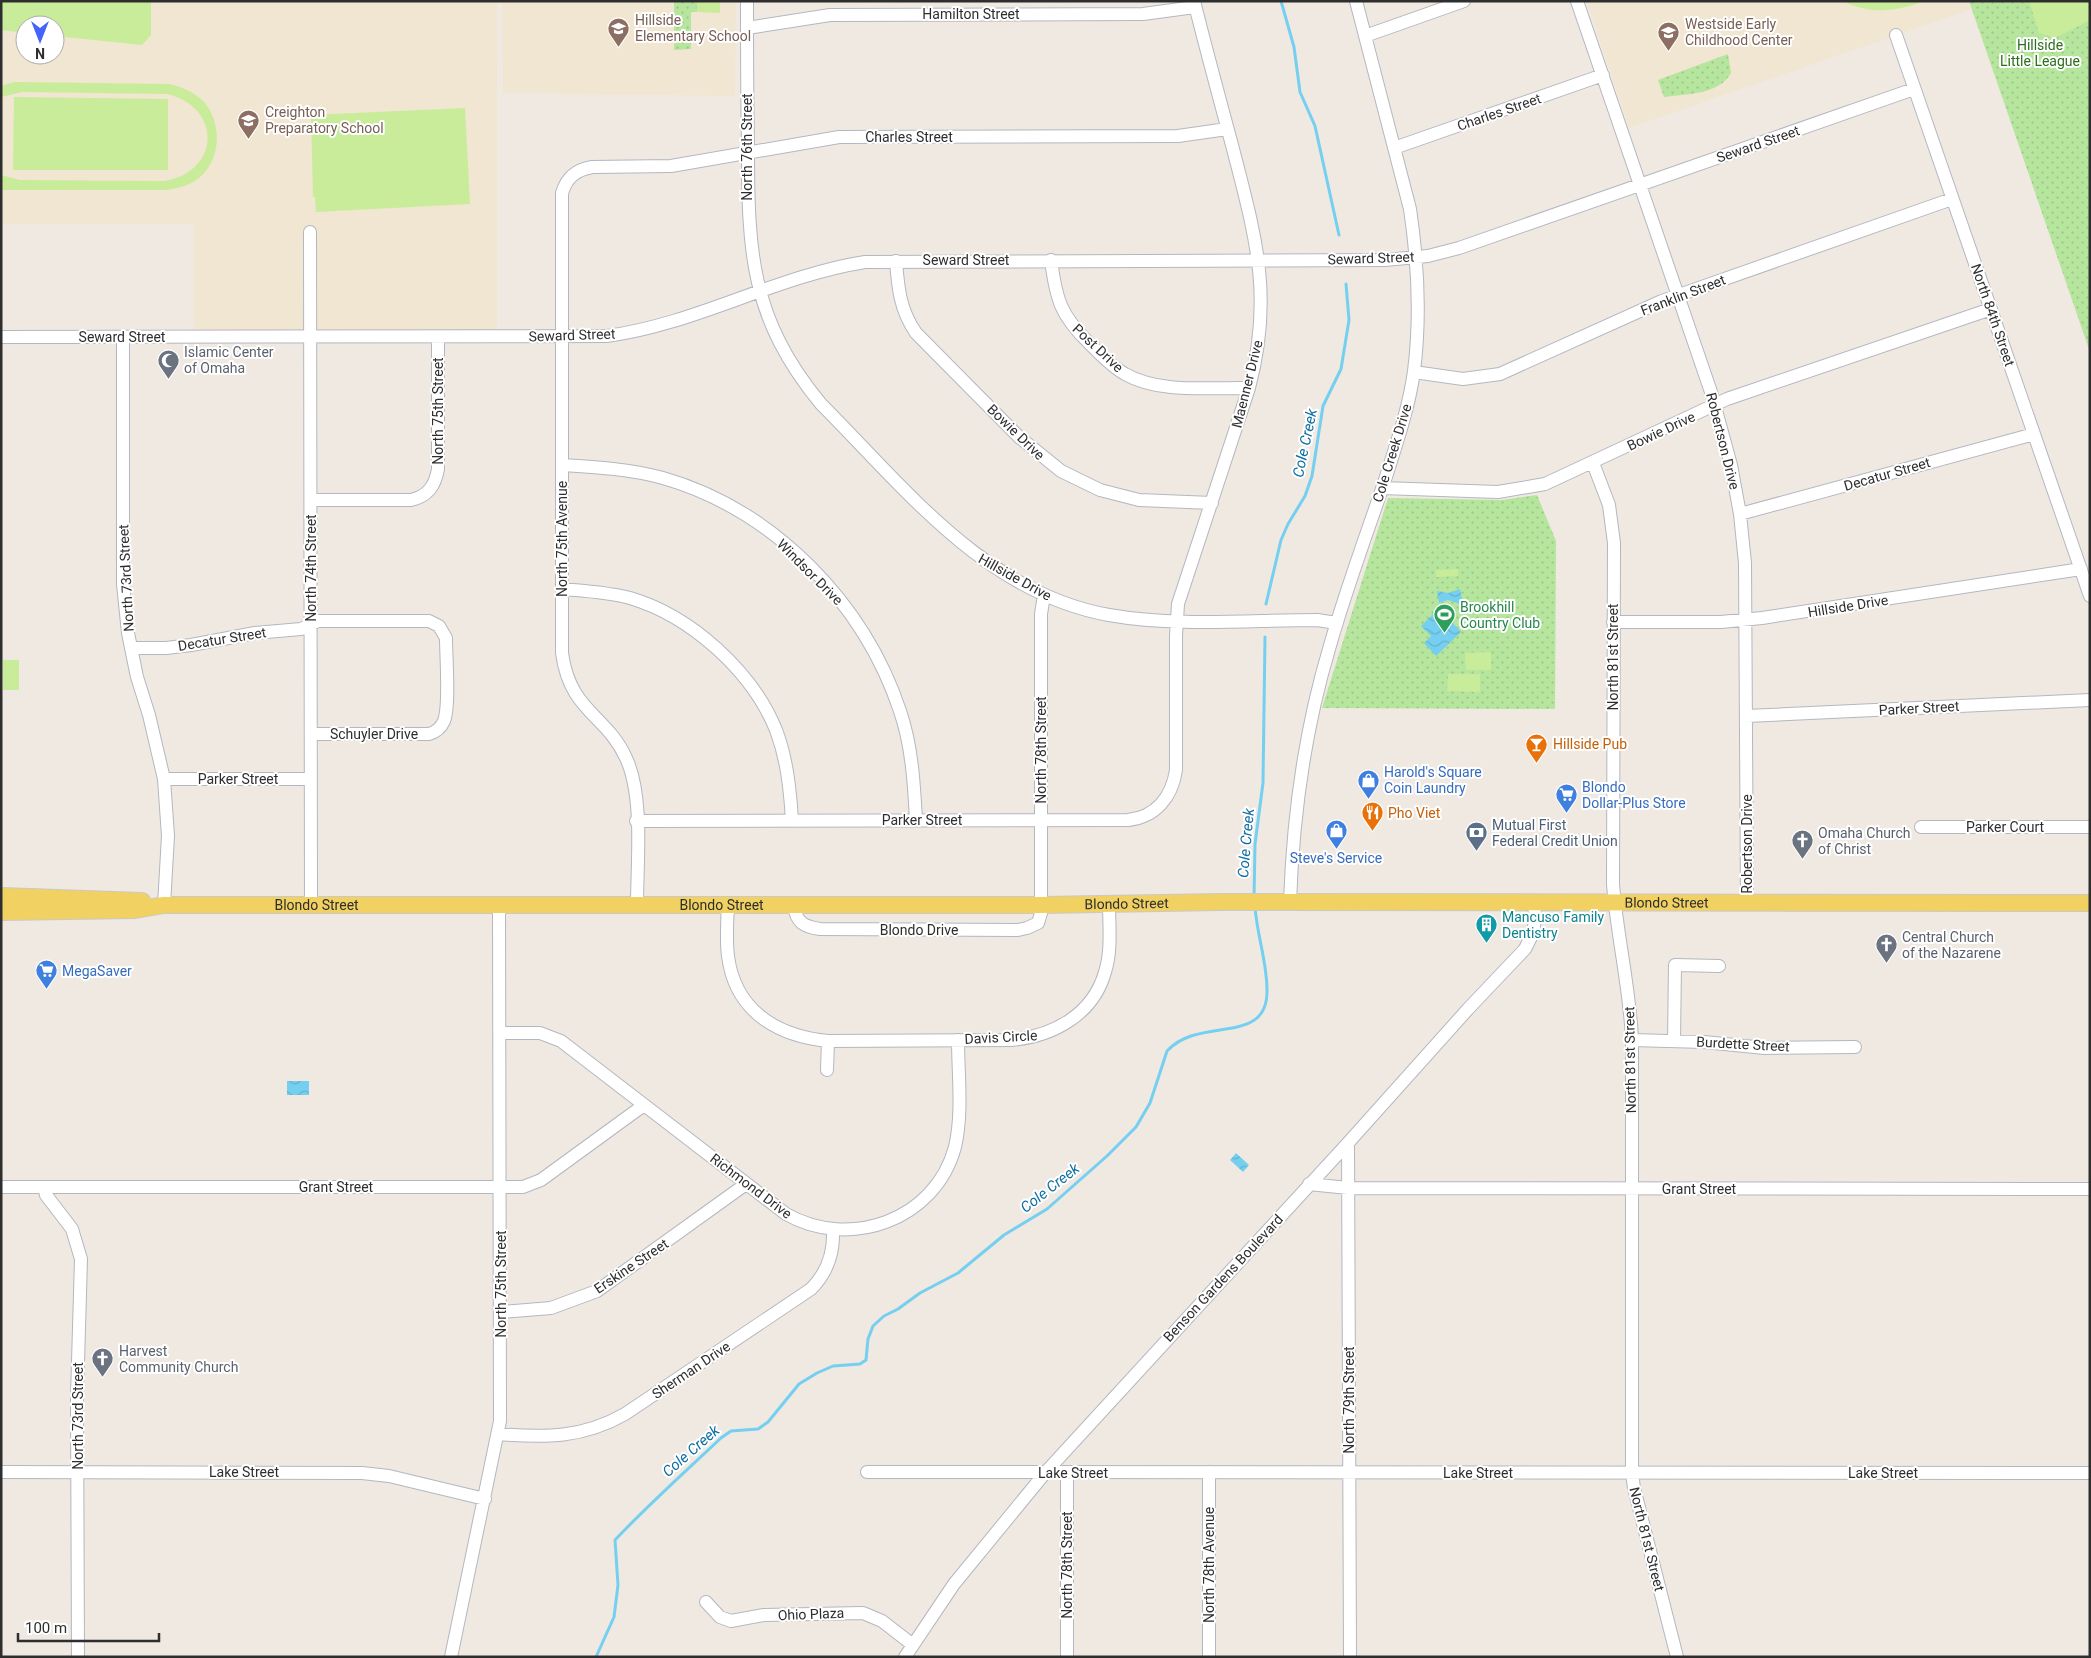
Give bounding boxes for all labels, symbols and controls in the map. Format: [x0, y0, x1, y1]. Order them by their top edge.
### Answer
street label: Hamilton Street [922, 6, 1020, 22]
place label: Hillside Elementary School [635, 12, 751, 44]
north arrow [15, 15, 65, 65]
school or university icon: Hillside Elementary School [607, 16, 631, 47]
place label: Westside Early Childhood Center [1685, 16, 1793, 48]
school or university icon: Westside Early Childhood Center [1657, 20, 1681, 51]
park label: Hillside Little League [2000, 37, 2080, 69]
text: N [35, 45, 45, 61]
street label: Charles Street [1455, 90, 1543, 134]
street label: North 76th Street [739, 93, 755, 201]
place label: Creighton Preparatory School [265, 104, 384, 136]
school or university icon: Creighton Preparatory School [237, 108, 261, 139]
street label: Seward Street [1714, 122, 1802, 166]
street label: Charles Street [865, 129, 953, 145]
street label: Seward Street [1327, 248, 1415, 268]
street label: Seward Street [923, 252, 1010, 268]
street label: North 84th Street [1968, 262, 2018, 369]
street label: Franklin Street [1638, 271, 1728, 318]
street label: Post Drive [1069, 321, 1127, 375]
street label: Seward Street [528, 325, 616, 345]
street label: Seward Street [79, 329, 166, 345]
street label: Maenner Drive [1228, 338, 1266, 430]
place label: Islamic Center of Omaha [184, 344, 274, 376]
mosque icon: Islamic Center of Omaha [156, 348, 180, 379]
street label: North 75th Street [430, 357, 446, 465]
street label: Robertson Drive [1703, 391, 1743, 491]
street label: Bowie Drive [984, 401, 1048, 463]
street label: Cole Creek Drive [1369, 402, 1415, 504]
water label: Cole Creek [1289, 406, 1321, 479]
street label: Bowie Drive [1625, 408, 1697, 454]
street label: Decatur Street [1842, 454, 1932, 494]
street label: North 75th Avenue [554, 481, 570, 597]
street label: North 74th Street [303, 514, 319, 622]
street label: North 73rd Street [115, 524, 137, 632]
street label: Windsor Drive [774, 536, 846, 608]
street label: Hillside Drive [976, 550, 1054, 604]
street label: Hillside Drive [1807, 592, 1889, 620]
place label: Brookhill Country Club [1460, 599, 1540, 631]
sports icon: Brookhill Country Club [1432, 603, 1456, 634]
street label: North 81st Street [1605, 603, 1621, 710]
street label: Decatur Street [177, 624, 268, 654]
street label: North 78th Street [1033, 696, 1049, 804]
street label: Parker Street [1878, 698, 1960, 718]
street label: Schuyler Drive [330, 726, 418, 742]
bar icon: Hillside Pub [1525, 732, 1549, 763]
place label: Hillside Pub [1553, 736, 1627, 752]
place label: Harold's Square Coin Laundry [1384, 764, 1482, 796]
shop icon: Harold's Square Coin Laundry [1356, 768, 1380, 799]
street label: Parker Street [198, 771, 279, 787]
place label: Blondo Dollar-Plus Store [1582, 779, 1686, 811]
supermarket icon: Blondo Dollar-Plus Store [1554, 783, 1578, 814]
street label: Robertson Drive [1739, 794, 1755, 894]
restaurant icon: Pho Viet [1360, 801, 1384, 832]
place label: Pho Viet [1388, 805, 1441, 821]
water label: Cole Creek [1234, 807, 1258, 879]
street label: Parker Street [882, 812, 963, 828]
place label: Mutual First Federal Credit Union [1492, 817, 1618, 849]
shop icon: Steve's Service [1324, 818, 1348, 849]
street label: Parker Court [1966, 819, 2045, 835]
bank icon: Mutual First Federal Credit Union [1464, 821, 1488, 852]
place label: Omaha Church of Christ [1818, 825, 1911, 857]
church icon: Omaha Church of Christ [1790, 829, 1814, 860]
place label: Steve's Service [1290, 850, 1382, 866]
street label: Blondo Street [1624, 894, 1709, 911]
street label: Blondo Street [1084, 895, 1169, 912]
street label: Blondo Street [274, 897, 359, 913]
street label: Blondo Street [679, 897, 764, 913]
place label: Mancuso Family Dentistry [1502, 909, 1605, 941]
building icon: Mancuso Family Dentistry [1474, 913, 1498, 944]
street label: Blondo Drive [880, 922, 958, 938]
place label: Central Church of the Nazarene [1902, 929, 2001, 961]
church icon: Central Church of the Nazarene [1874, 933, 1898, 964]
supermarket icon: MegaSaver [34, 959, 58, 990]
place label: MegaSaver [62, 963, 132, 979]
street label: North 81st Street [1621, 1006, 1639, 1114]
street label: Davis Circle [964, 1027, 1038, 1047]
street label: Burdette Street [1696, 1034, 1790, 1054]
street label: Richmond Drive [707, 1150, 795, 1222]
water label: Cole Creek [1017, 1159, 1084, 1217]
street label: Grant Street [299, 1179, 374, 1195]
street label: Grant Street [1662, 1181, 1737, 1197]
street label: Benson Gardens Boulevard [1160, 1211, 1286, 1345]
street label: North 75th Street [493, 1230, 509, 1338]
street label: Erskine Street [591, 1235, 671, 1297]
street label: Sherman Drive [649, 1338, 733, 1402]
place label: Harvest Community Church [119, 1343, 238, 1375]
street label: North 79th Street [1341, 1346, 1357, 1454]
church icon: Harvest Community Church [91, 1347, 115, 1378]
street label: North 73rd Street [70, 1362, 86, 1470]
water label: Cole Creek [659, 1421, 724, 1481]
street label: Lake Street [209, 1464, 279, 1480]
street label: Lake Street [1038, 1465, 1108, 1481]
street label: Lake Street [1443, 1465, 1513, 1481]
street label: Lake Street [1848, 1465, 1918, 1481]
street label: North 81st Street [1626, 1485, 1668, 1593]
street label: North 78th Avenue [1201, 1507, 1217, 1623]
street label: North 78th Street [1059, 1511, 1075, 1619]
street label: Ohio Plaza [777, 1605, 845, 1623]
scale bar [18, 1610, 159, 1642]
text: 100 m [25, 1619, 67, 1637]

